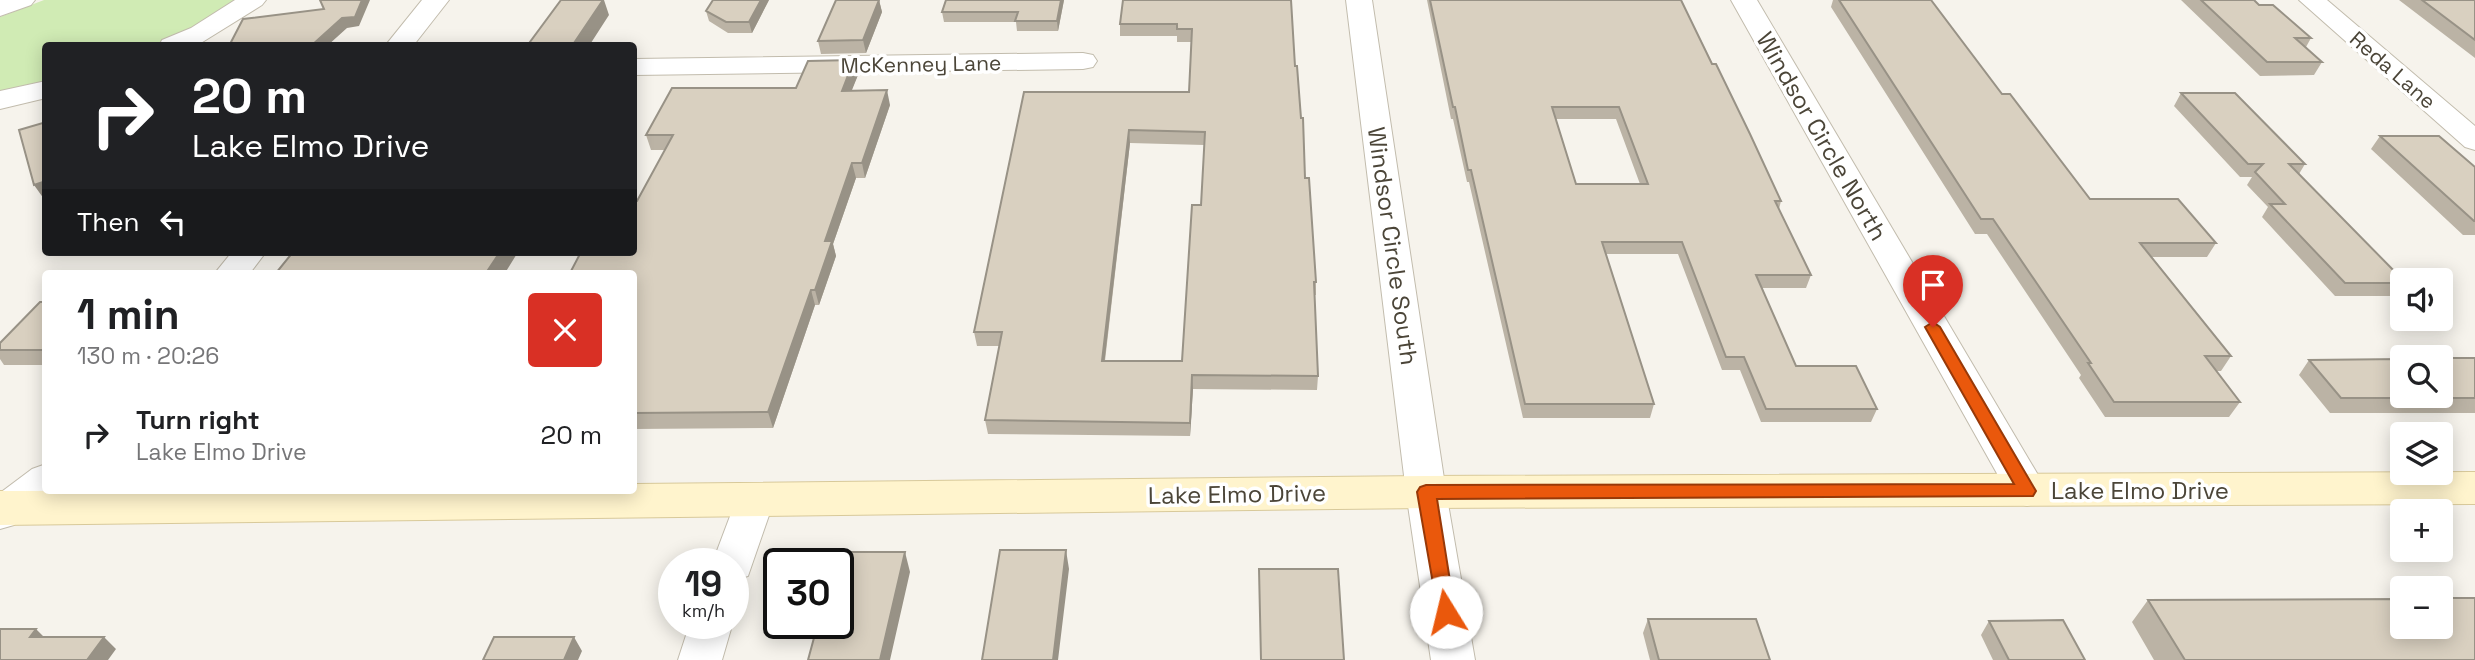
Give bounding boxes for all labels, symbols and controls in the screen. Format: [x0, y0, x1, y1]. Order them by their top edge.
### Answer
street label: Reda Lane [2344, 25, 2442, 115]
street label: Windsor Circle North [1750, 26, 1894, 246]
street label: McKenney Lane [840, 49, 1002, 79]
text: 20 m [192, 65, 307, 127]
icon: right [77, 70, 168, 161]
street label: Windsor Circle South [1361, 125, 1425, 367]
text: Lake Elmo Drive [192, 126, 429, 166]
icon: left [154, 203, 192, 241]
text: Then [77, 205, 140, 239]
pin [1903, 255, 1963, 327]
icon: arrive [1914, 266, 1952, 304]
map controls [2390, 268, 2453, 639]
button: sound [2390, 268, 2453, 331]
text: 1 min [77, 288, 180, 341]
button: close [528, 293, 602, 367]
text: 130 m · 20:26 [77, 341, 219, 371]
button: search [2390, 345, 2453, 408]
text: Turn right [136, 403, 260, 437]
icon: right [77, 416, 115, 454]
text: 20 m [541, 418, 602, 452]
button: layers [2390, 422, 2453, 485]
text: Lake Elmo Drive [136, 437, 307, 467]
street label: Lake Elmo Drive [2051, 475, 2229, 506]
street label: Lake Elmo Drive [1148, 477, 1326, 511]
button: + [2390, 499, 2453, 562]
speed limit sign: 30 [763, 548, 854, 639]
text: 19 [685, 562, 722, 606]
position arrow [1409, 575, 1483, 649]
button: − [2390, 576, 2453, 639]
text: km/h [682, 599, 725, 622]

